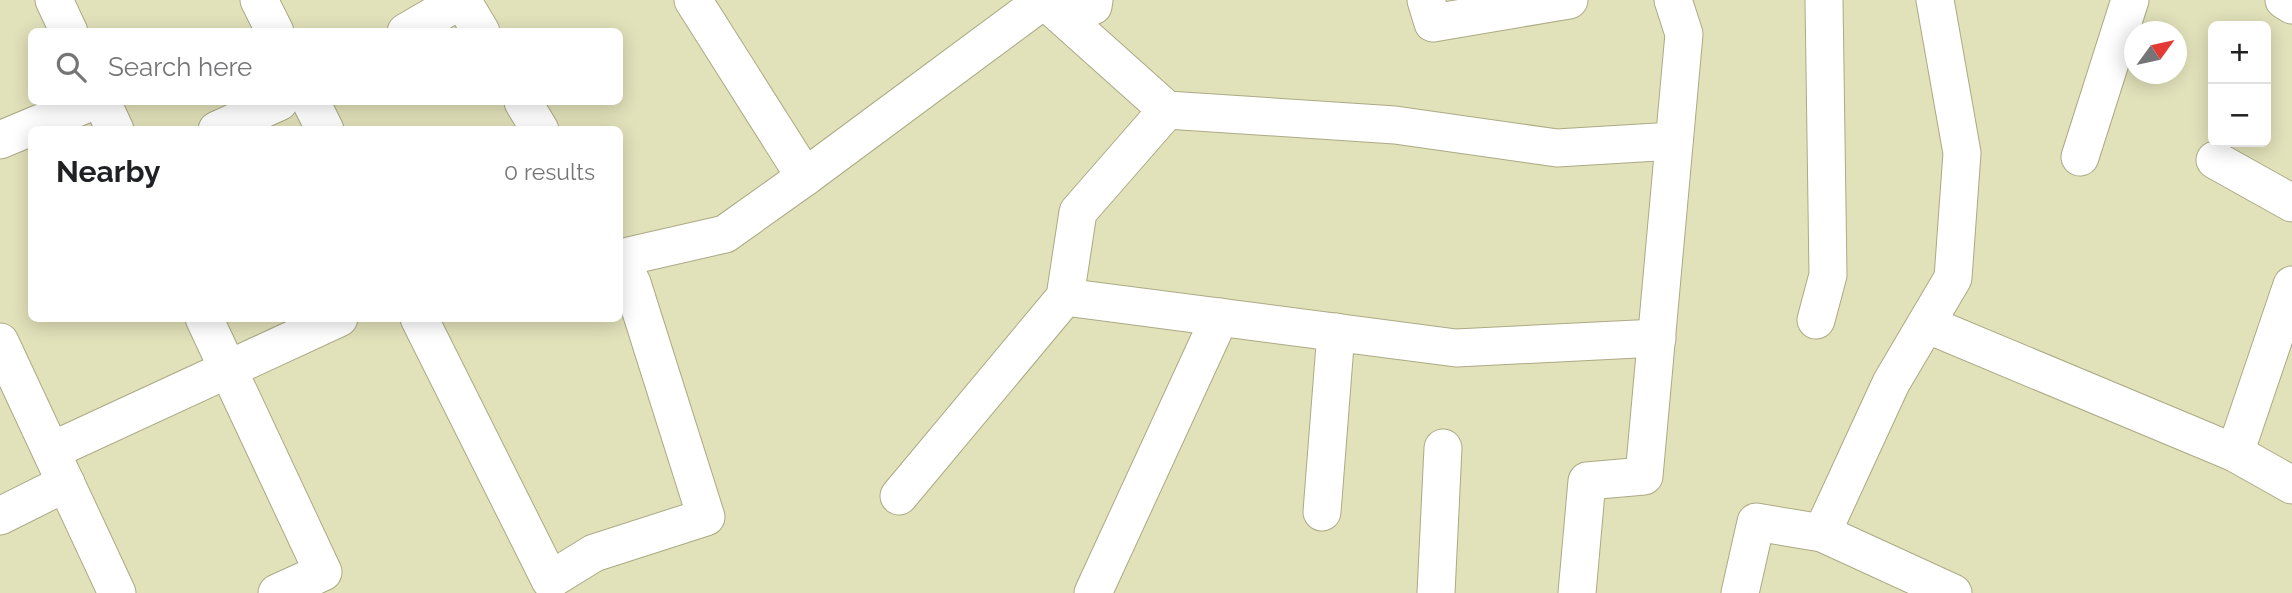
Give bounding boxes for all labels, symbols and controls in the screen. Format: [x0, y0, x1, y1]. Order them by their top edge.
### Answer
north arrow [2124, 21, 2187, 84]
map controls [2208, 21, 2271, 147]
button: + [2208, 21, 2271, 84]
search box [28, 28, 623, 105]
icon: search [52, 48, 90, 86]
text: Search here [108, 52, 252, 82]
button: − [2208, 84, 2271, 147]
text: Nearby [56, 154, 160, 189]
text: 0 results [504, 158, 595, 185]

